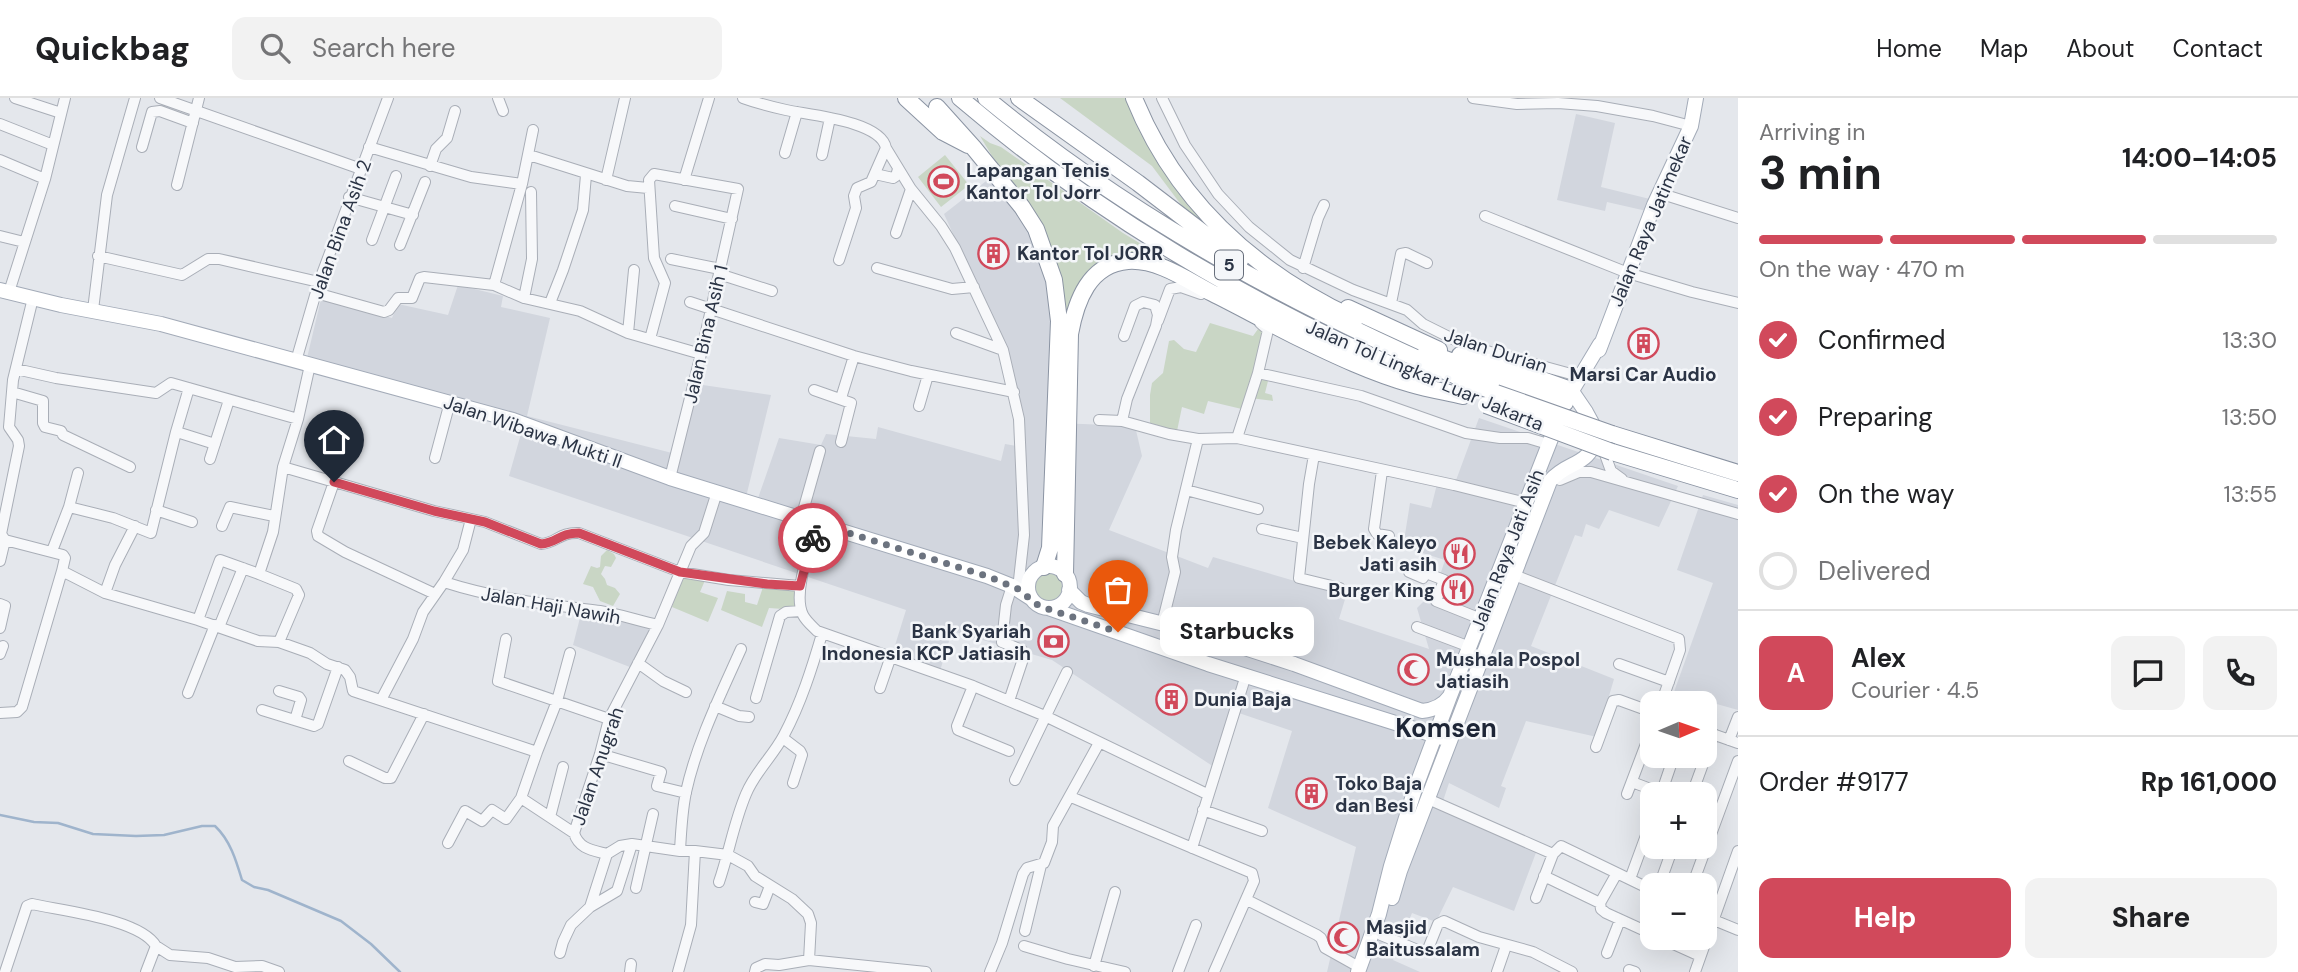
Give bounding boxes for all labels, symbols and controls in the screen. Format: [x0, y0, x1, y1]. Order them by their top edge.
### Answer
search box [232, 17, 722, 80]
text: Quickbag [35, 27, 190, 70]
icon: search [256, 29, 294, 67]
text: Search here [312, 31, 455, 65]
text: Home [1876, 33, 1942, 64]
text: Map [1980, 33, 2028, 64]
text: About [2066, 33, 2135, 64]
text: Contact [2173, 33, 2263, 64]
text: Arriving in [1759, 117, 1865, 147]
street label: Jalan Raya Jatimekar [1603, 132, 1698, 310]
text: 14:00–14:05 [2122, 141, 2277, 175]
text: 3 min [1759, 143, 1882, 203]
street label: Jalan Bina Asih 2 [304, 156, 377, 302]
place label: Lapangan Tenis Kantor Tol Jorr [966, 158, 1110, 205]
sports icon: Lapangan Tenis Kantor Tol Jorr [926, 164, 960, 198]
building icon: Kantor Tol JORR [977, 236, 1011, 270]
place label: Kantor Tol JORR [1017, 241, 1163, 266]
road number: 5 [1215, 250, 1243, 280]
text: On the way · 470 m [1759, 254, 1965, 284]
street label: Jalan Bina Asih 1 [677, 262, 734, 406]
street label: Jalan Tol Lingkar Luar Jakarta [1302, 314, 1547, 437]
icon: check [1759, 321, 1797, 359]
street label: Jalan Durian [1441, 322, 1551, 379]
text: Confirmed [1818, 323, 1945, 357]
text: 13:30 [2222, 325, 2277, 355]
building icon: Marsi Car Audio [1626, 326, 1660, 360]
place label: Marsi Car Audio [1569, 362, 1717, 387]
street label: Jalan Wibawa Mukti II [440, 389, 625, 474]
icon: check [1759, 398, 1797, 436]
text: Preparing [1818, 400, 1933, 434]
text: 13:50 [2222, 402, 2277, 432]
pin [304, 410, 364, 482]
icon: home [315, 421, 353, 459]
street label: Jalan Raya Jati Asih [1465, 466, 1550, 635]
icon: check [1759, 475, 1797, 513]
text: On the way [1818, 477, 1954, 511]
text: 13:55 [2224, 479, 2277, 509]
courier [778, 503, 848, 573]
icon: bike [794, 519, 832, 557]
place label: Bebek Kaleyo Jati asih [1313, 530, 1437, 577]
restaurant icon: Bebek Kaleyo Jati asih [1443, 536, 1477, 570]
text: Delivered [1818, 554, 1931, 588]
pin [1088, 560, 1148, 632]
icon: bag [1099, 571, 1137, 609]
restaurant icon: Burger King [1441, 573, 1475, 607]
place label: Burger King [1328, 578, 1435, 603]
street label: Jalan Haji Nawih [479, 581, 623, 630]
callout: Starbucks [1160, 608, 1314, 656]
text: Starbucks [1180, 616, 1294, 646]
place label: Bank Syariah Indonesia KCP Jatiasih [822, 619, 1031, 666]
bank icon: Bank Syariah Indonesia KCP Jatiasih [1037, 625, 1071, 659]
button: chat [2111, 636, 2185, 710]
button: phone [2203, 636, 2277, 710]
text: Alex [1851, 641, 1906, 675]
place label: Mushala Pospol Jatiasih [1436, 647, 1580, 694]
mosque icon: Mushala Pospol Jatiasih [1396, 653, 1430, 687]
text: A [1787, 656, 1805, 690]
text: Courier · 4.5 [1851, 675, 1979, 705]
building icon: Dunia Baja [1154, 682, 1188, 716]
place label: Dunia Baja [1194, 687, 1291, 712]
north arrow [1640, 691, 1717, 768]
map controls [1640, 691, 1717, 950]
street label: Jalan Anugrah [566, 704, 629, 829]
district label: Komsen [1395, 711, 1497, 745]
text: Order #9177 [1759, 765, 1909, 799]
text: Rp 161,000 [2141, 765, 2277, 799]
place label: Toko Baja dan Besi [1335, 771, 1422, 818]
building icon: Toko Baja dan Besi [1295, 777, 1329, 811]
button: + [1640, 782, 1717, 859]
button: − [1640, 873, 1717, 950]
button: Help [1759, 878, 2011, 958]
button: Share [2025, 878, 2277, 958]
place label: Masjid Baitussalam [1366, 915, 1480, 962]
mosque icon: Masjid Baitussalam [1326, 921, 1360, 955]

